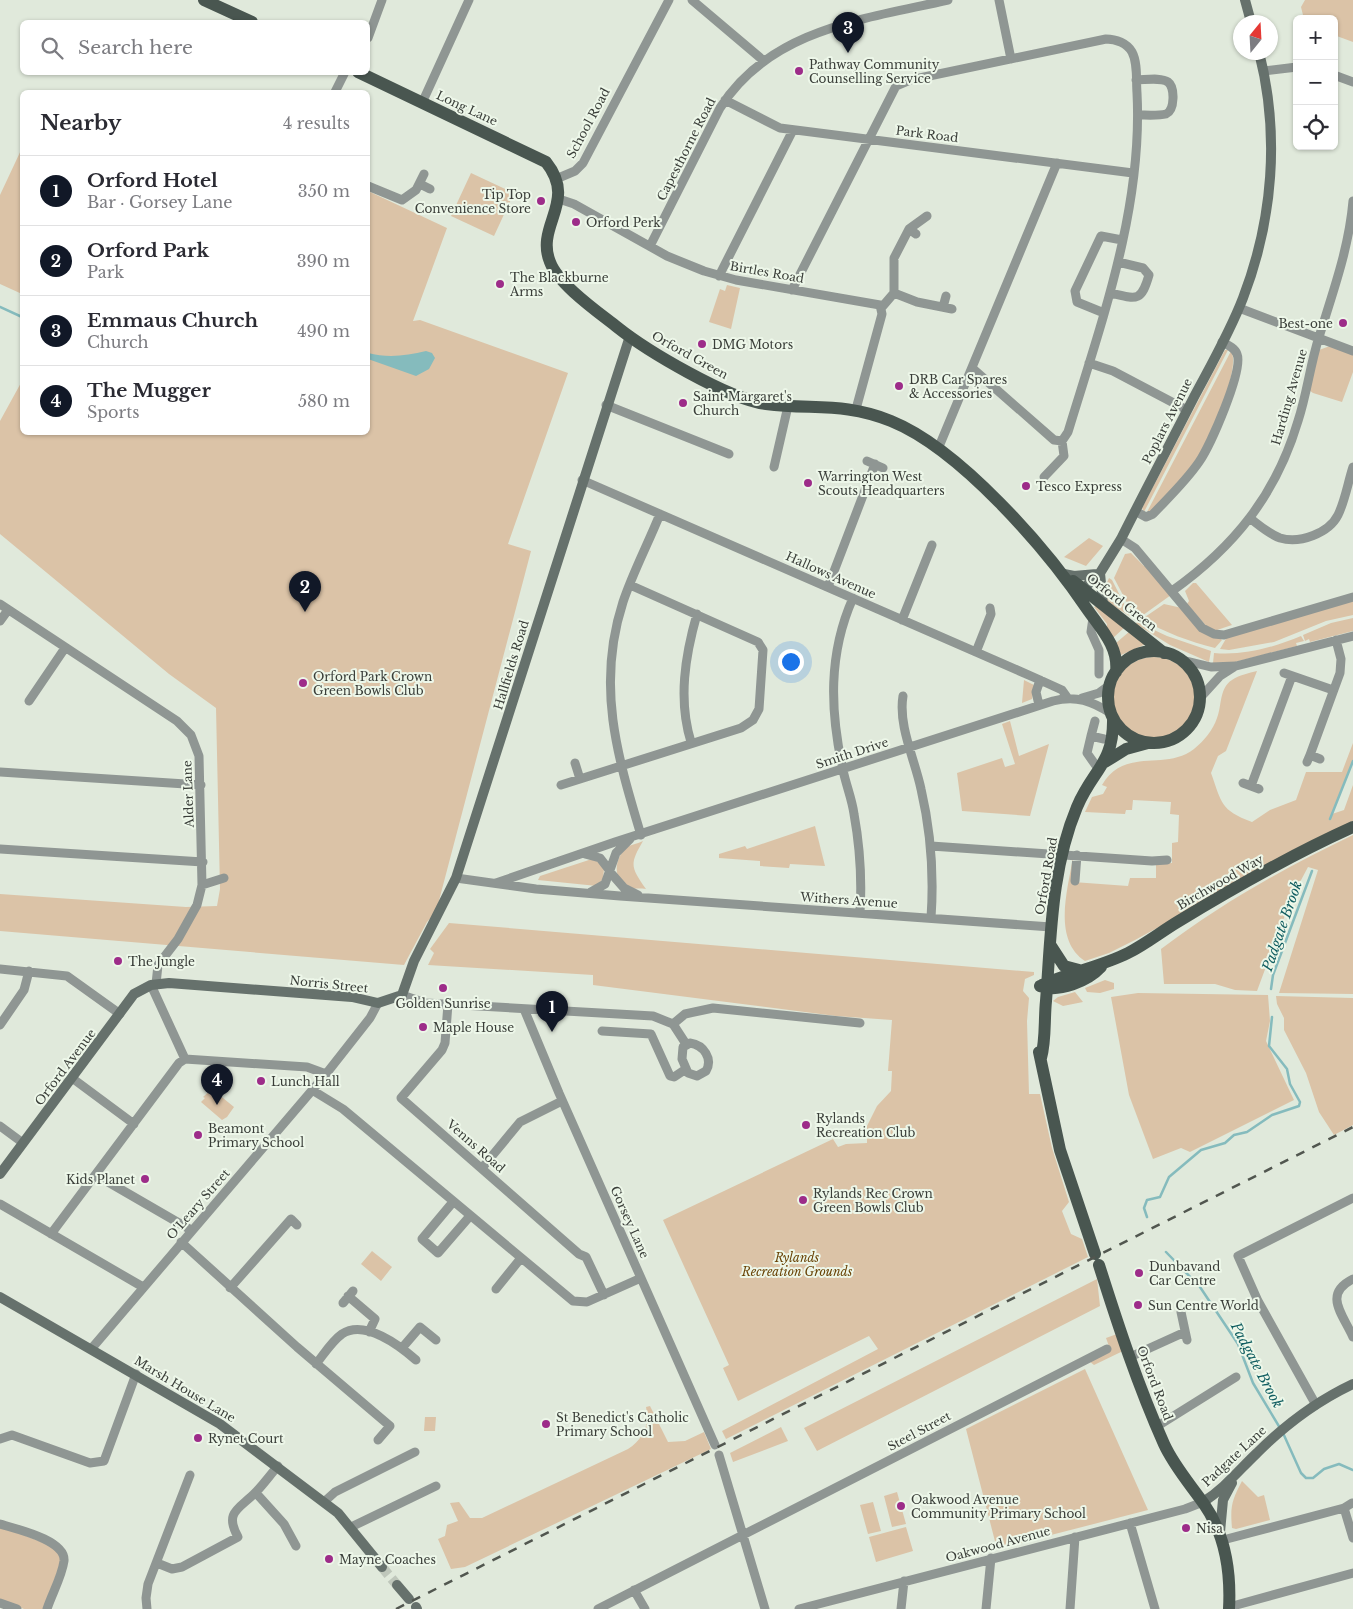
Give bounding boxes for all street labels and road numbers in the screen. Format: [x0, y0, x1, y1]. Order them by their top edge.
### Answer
street label: School Road [563, 85, 613, 161]
street label: Long Lane [434, 87, 500, 129]
street label: Capesthorne Road [654, 95, 718, 203]
street label: Park Road [895, 123, 959, 145]
street label: Birtles Road [729, 258, 805, 286]
street label: Orford Green [649, 328, 731, 382]
street label: Harding Avenue [1268, 347, 1310, 447]
street label: Poplars Avenue [1139, 375, 1195, 466]
street label: Hallows Avenue [783, 548, 879, 602]
street label: Orford Green [1084, 570, 1160, 634]
street label: Hallfields Road [490, 618, 532, 712]
street label: Smith Drive [814, 734, 890, 772]
street label: Alder Lane [179, 760, 197, 829]
street label: Orford Road [1032, 836, 1060, 916]
street label: Birchwood Way [1174, 851, 1266, 913]
street label: Withers Avenue [799, 889, 898, 911]
street label: Norris Street [289, 972, 369, 996]
street label: Orford Avenue [31, 1026, 99, 1108]
street label: Venns Road [443, 1116, 508, 1175]
street label: O'Leary Street [163, 1165, 233, 1242]
street label: Gorsey Lane [607, 1184, 653, 1261]
street label: Orford Road [1134, 1344, 1176, 1422]
street label: Marsh House Lane [132, 1353, 238, 1425]
street label: Steel Street [885, 1408, 954, 1454]
street label: Padgate Lane [1199, 1422, 1269, 1489]
street label: Oakwood Avenue [944, 1523, 1052, 1565]

